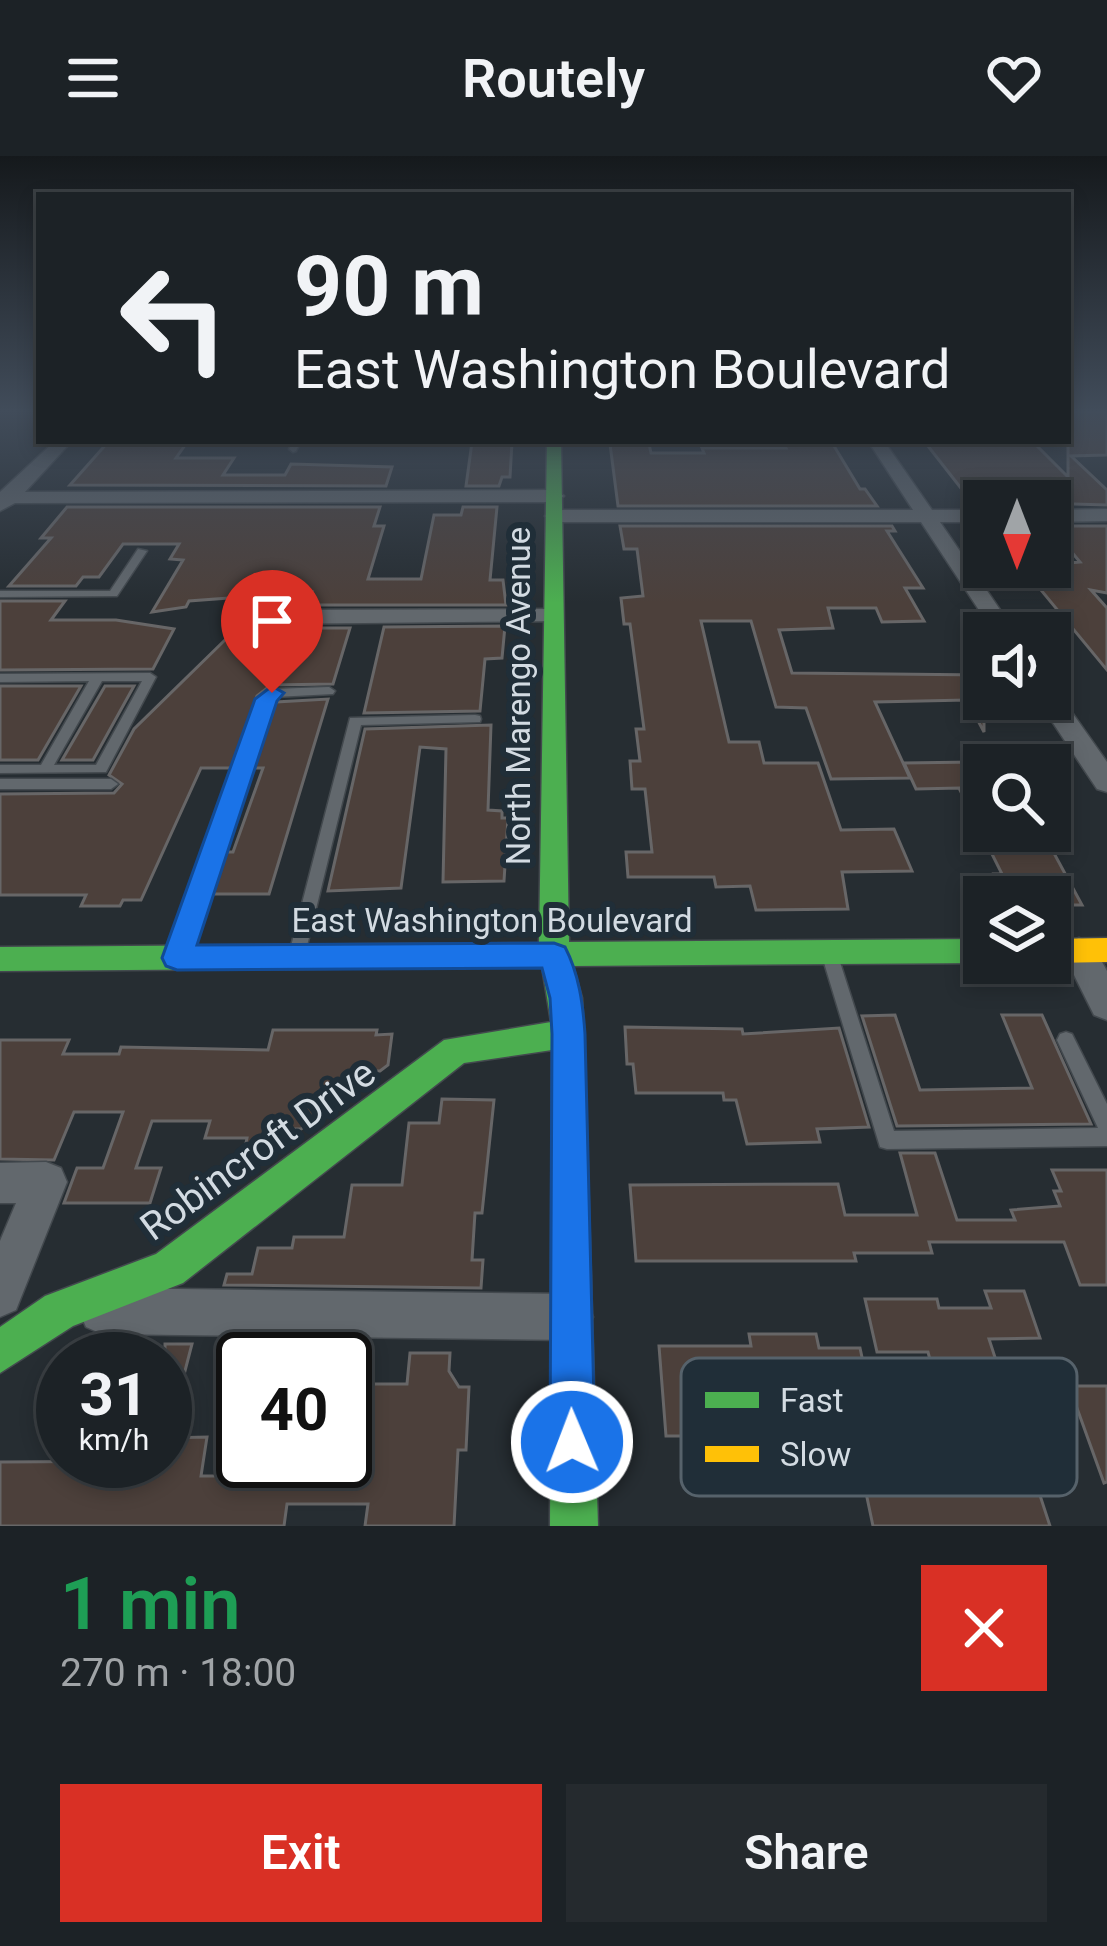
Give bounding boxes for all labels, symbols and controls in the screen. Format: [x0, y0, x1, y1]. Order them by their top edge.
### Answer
icon: menu [60, 45, 126, 111]
icon: heart [981, 45, 1047, 111]
text: Routely [462, 47, 645, 110]
text: 90 m [294, 237, 484, 336]
icon: left [96, 240, 252, 396]
text: East Washington Boulevard [294, 338, 950, 401]
north arrow [963, 480, 1071, 588]
map controls [963, 480, 1071, 984]
street label: North Marengo Avenue [499, 527, 538, 865]
pin [221, 570, 323, 693]
icon: arrive [239, 588, 305, 654]
button: sound [963, 612, 1071, 720]
button: search [963, 744, 1071, 852]
button: layers [963, 876, 1071, 984]
street label: East Washington Boulevard [291, 901, 693, 940]
street label: Robincroft Drive [132, 1050, 384, 1250]
speed limit sign: 40 [216, 1332, 372, 1488]
legend [681, 1358, 1077, 1496]
text: 31 [80, 1359, 148, 1430]
position arrow [509, 1379, 635, 1505]
text: Fast [780, 1381, 843, 1420]
text: km/h [79, 1422, 149, 1457]
text: Slow [780, 1435, 851, 1474]
text: 1 min [60, 1562, 241, 1647]
button: close [921, 1565, 1047, 1691]
text: 270 m · 18:00 [60, 1650, 296, 1696]
button: Exit [60, 1784, 542, 1922]
button: Share [566, 1784, 1047, 1922]

